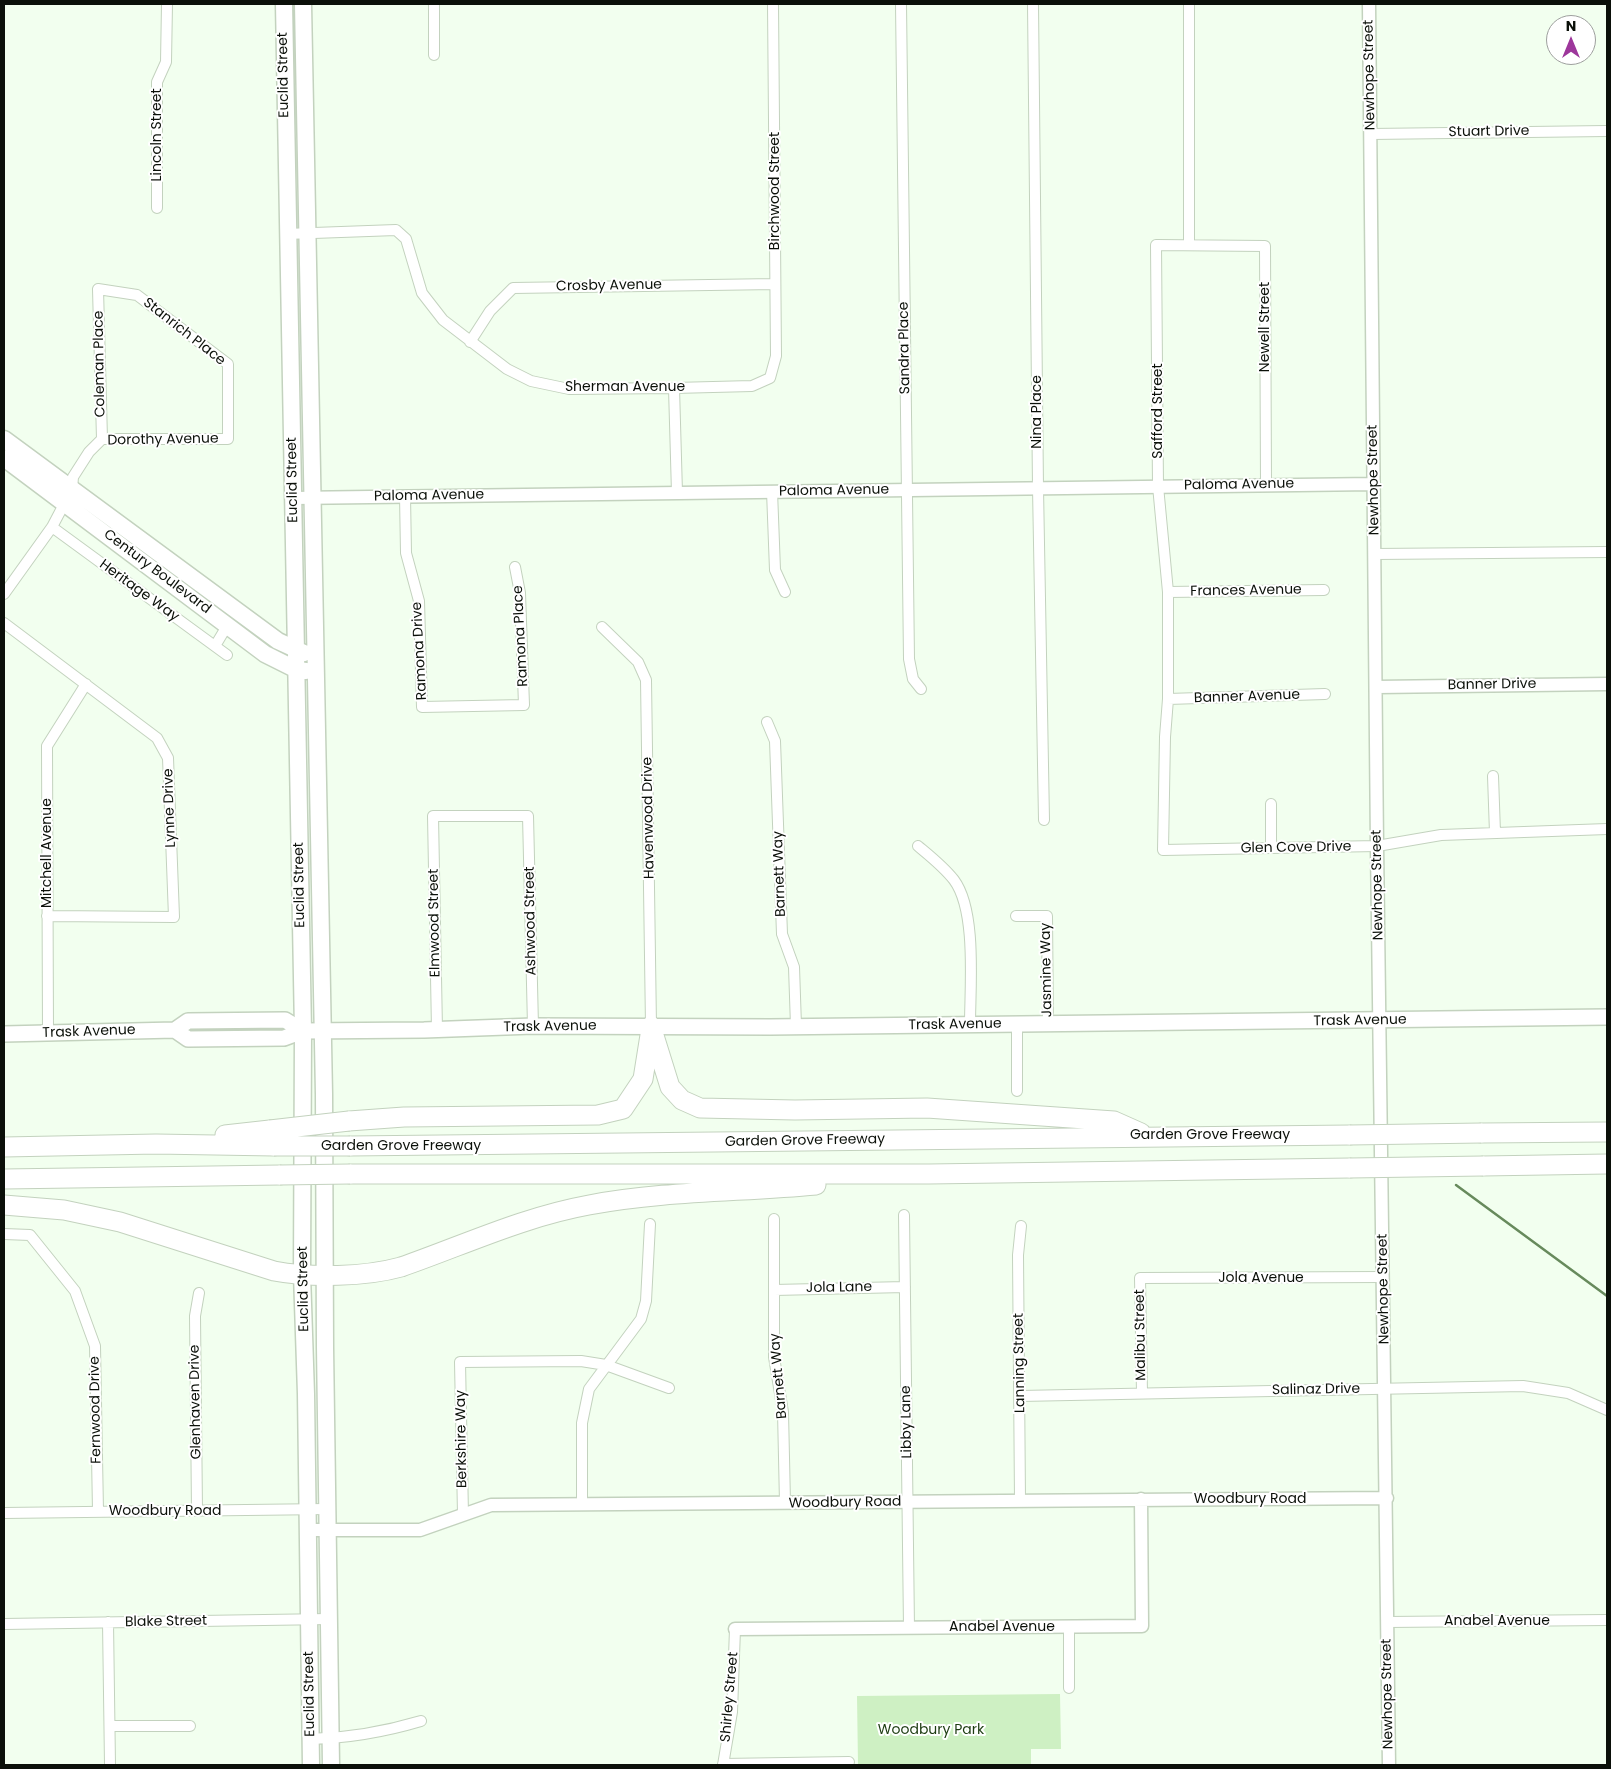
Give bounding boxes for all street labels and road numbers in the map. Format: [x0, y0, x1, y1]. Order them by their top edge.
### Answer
street label: Newhope Street [1361, 19, 1379, 131]
street label: Euclid Street [275, 32, 293, 118]
street label: Lincoln Street [149, 88, 165, 182]
street label: Stuart Drive [1448, 123, 1530, 141]
street label: Birchwood Street [767, 132, 783, 250]
street label: Crosby Avenue [556, 277, 662, 295]
street label: Newell Street [1257, 282, 1273, 372]
street label: Stanrich Place [140, 295, 228, 369]
street label: Sandra Place [896, 301, 914, 395]
street label: Coleman Place [91, 311, 109, 417]
street label: Safford Street [1150, 363, 1166, 459]
street label: Nina Place [1029, 375, 1045, 449]
street label: Sherman Avenue [565, 379, 685, 395]
street label: Newhope Street [1365, 424, 1383, 536]
street label: Dorothy Avenue [107, 431, 219, 449]
street label: Euclid Street [284, 437, 302, 523]
street label: Paloma Avenue [1184, 476, 1294, 494]
street label: Paloma Avenue [779, 482, 889, 500]
street label: Paloma Avenue [374, 487, 484, 505]
street label: Century Boulevard [100, 526, 214, 618]
street label: Heritage Way [96, 556, 182, 626]
street label: Frances Avenue [1190, 582, 1302, 600]
street label: Ramona Place [510, 585, 532, 687]
street label: Ramona Drive [409, 601, 431, 701]
street label: Banner Drive [1448, 676, 1536, 694]
street label: Banner Avenue [1194, 687, 1300, 707]
street label: Havenwood Drive [640, 757, 658, 879]
street label: Lynne Drive [160, 768, 180, 848]
street label: Mitchell Avenue [39, 798, 55, 908]
street label: Newhope Street [1369, 829, 1387, 941]
street label: Barnett Way [770, 831, 790, 917]
street label: Glen Cove Drive [1240, 839, 1352, 857]
street label: Euclid Street [291, 842, 309, 928]
street label: Ashwood Street [522, 866, 540, 976]
street label: Elmwood Street [426, 869, 444, 977]
street label: Jasmine Way [1038, 923, 1056, 1017]
street label: Trask Avenue [1313, 1012, 1407, 1030]
street label: Trask Avenue [908, 1016, 1002, 1034]
street label: Trask Avenue [503, 1018, 597, 1036]
street label: Trask Avenue [42, 1022, 136, 1042]
street label: Garden Grove Freeway [1130, 1127, 1290, 1143]
street label: Garden Grove Freeway [725, 1131, 885, 1151]
street label: Garden Grove Freeway [321, 1138, 481, 1154]
street label: Newhope Street [1375, 1233, 1393, 1345]
street label: Euclid Street [295, 1246, 313, 1332]
street label: Jola Avenue [1218, 1270, 1304, 1286]
street label: Jola Lane [806, 1279, 872, 1297]
street label: Malibu Street [1132, 1289, 1150, 1381]
street label: Lanning Street [1011, 1313, 1029, 1413]
street label: Barnett Way [767, 1333, 791, 1419]
street label: Glenhaven Drive [187, 1344, 205, 1460]
street label: Fernwood Drive [87, 1356, 105, 1464]
street label: Salinaz Drive [1272, 1381, 1360, 1399]
street label: Libby Lane [898, 1385, 916, 1459]
street label: Berkshire Way [453, 1390, 471, 1488]
street label: Woodbury Road [1194, 1491, 1306, 1507]
street label: Woodbury Road [789, 1494, 901, 1512]
street label: Woodbury Road [109, 1503, 221, 1519]
street label: Blake Street [125, 1613, 207, 1631]
street label: Anabel Avenue [1444, 1613, 1550, 1629]
street label: Anabel Avenue [949, 1619, 1055, 1635]
street label: Newhope Street [1379, 1638, 1397, 1750]
street label: Euclid Street [301, 1651, 319, 1737]
street label: Shirley Street [718, 1651, 742, 1743]

